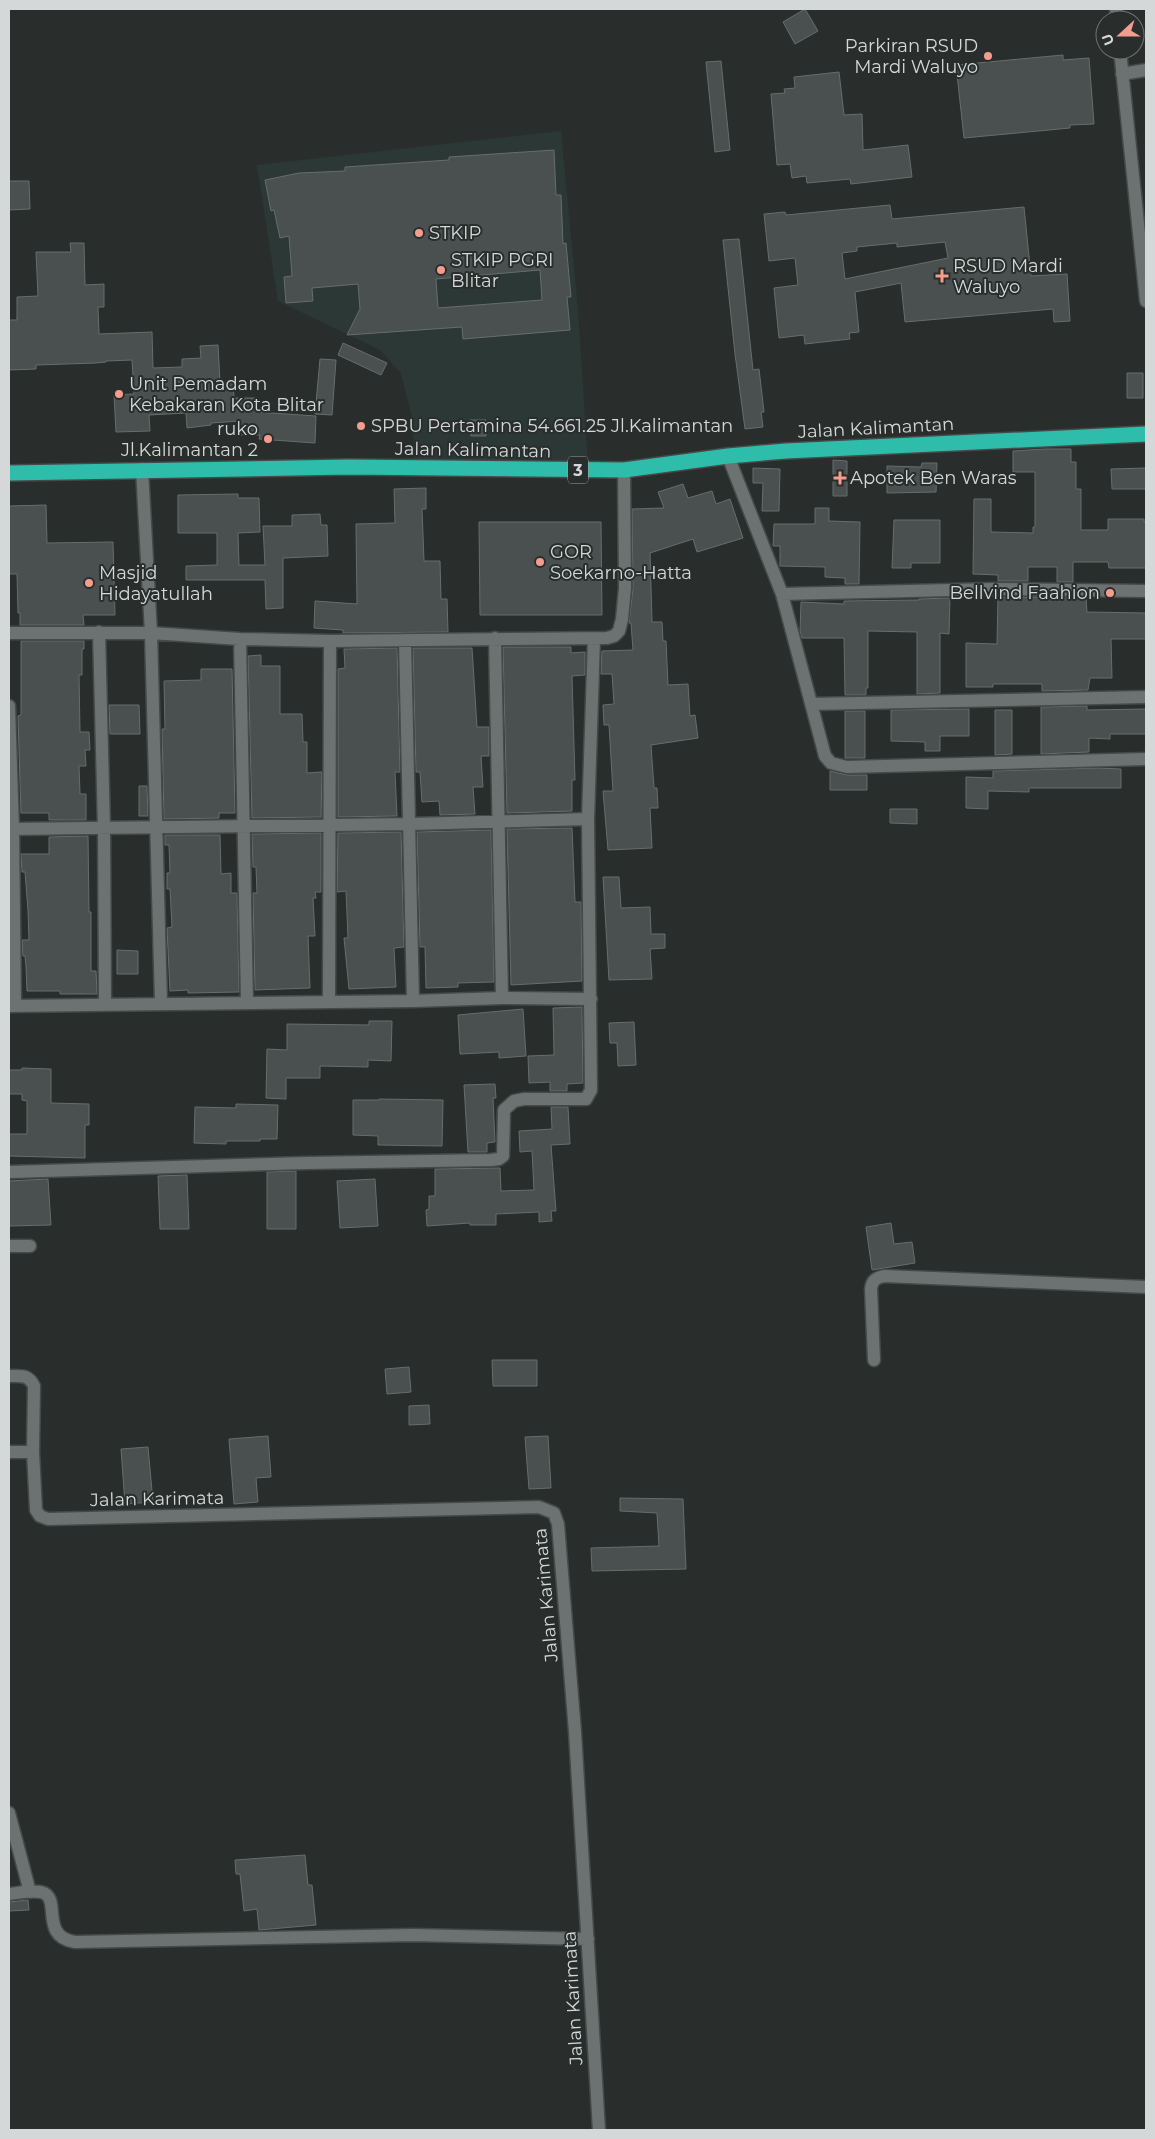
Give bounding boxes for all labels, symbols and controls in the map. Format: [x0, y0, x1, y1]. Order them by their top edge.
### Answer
north arrow [1095, 10, 1145, 60]
text: U [1097, 31, 1118, 48]
place label: Parkiran RSUD Mardi Waluyo [845, 35, 978, 78]
marker: Parkiran RSUD Mardi Waluyo [982, 50, 994, 62]
place label: STKIP [429, 222, 481, 244]
marker: STKIP [413, 227, 425, 239]
place label: STKIP PGRI Blitar [451, 249, 553, 292]
place label: RSUD Mardi Waluyo [953, 255, 1063, 298]
marker: STKIP PGRI Blitar [435, 264, 447, 276]
marker: RSUD Mardi Waluyo [935, 269, 949, 283]
place label: Unit Pemadam Kebakaran Kota Blitar [129, 373, 324, 416]
marker: Unit Pemadam Kebakaran Kota Blitar [113, 388, 125, 400]
street label: Jalan Kalimantan [796, 413, 955, 443]
place label: SPBU Pertamina 54.661.25 Jl.Kalimantan [371, 415, 733, 437]
place label: ruko Jl.Kalimantan 2 [120, 418, 258, 461]
marker: SPBU Pertamina 54.661.25 Jl.Kalimantan [355, 420, 367, 432]
marker: ruko Jl.Kalimantan 2 [262, 433, 274, 445]
street label: Jalan Kalimantan [394, 438, 551, 462]
road number: 3 [568, 456, 588, 484]
place label: Apotek Ben Waras [850, 467, 1017, 489]
marker: Apotek Ben Waras [834, 472, 846, 484]
place label: GOR Soekarno-Hatta [550, 541, 692, 584]
marker: GOR Soekarno-Hatta [534, 556, 546, 568]
place label: Masjid Hidayatullah [99, 562, 213, 605]
marker: Masjid Hidayatullah [83, 577, 95, 589]
place label: Bellvind Faahion [949, 582, 1100, 604]
marker: Bellvind Faahion [1104, 587, 1116, 599]
street label: Jalan Karimata [89, 1487, 224, 1511]
street label: Jalan Karimata [529, 1527, 563, 1664]
street label: Jalan Karimata [558, 1930, 588, 2067]

